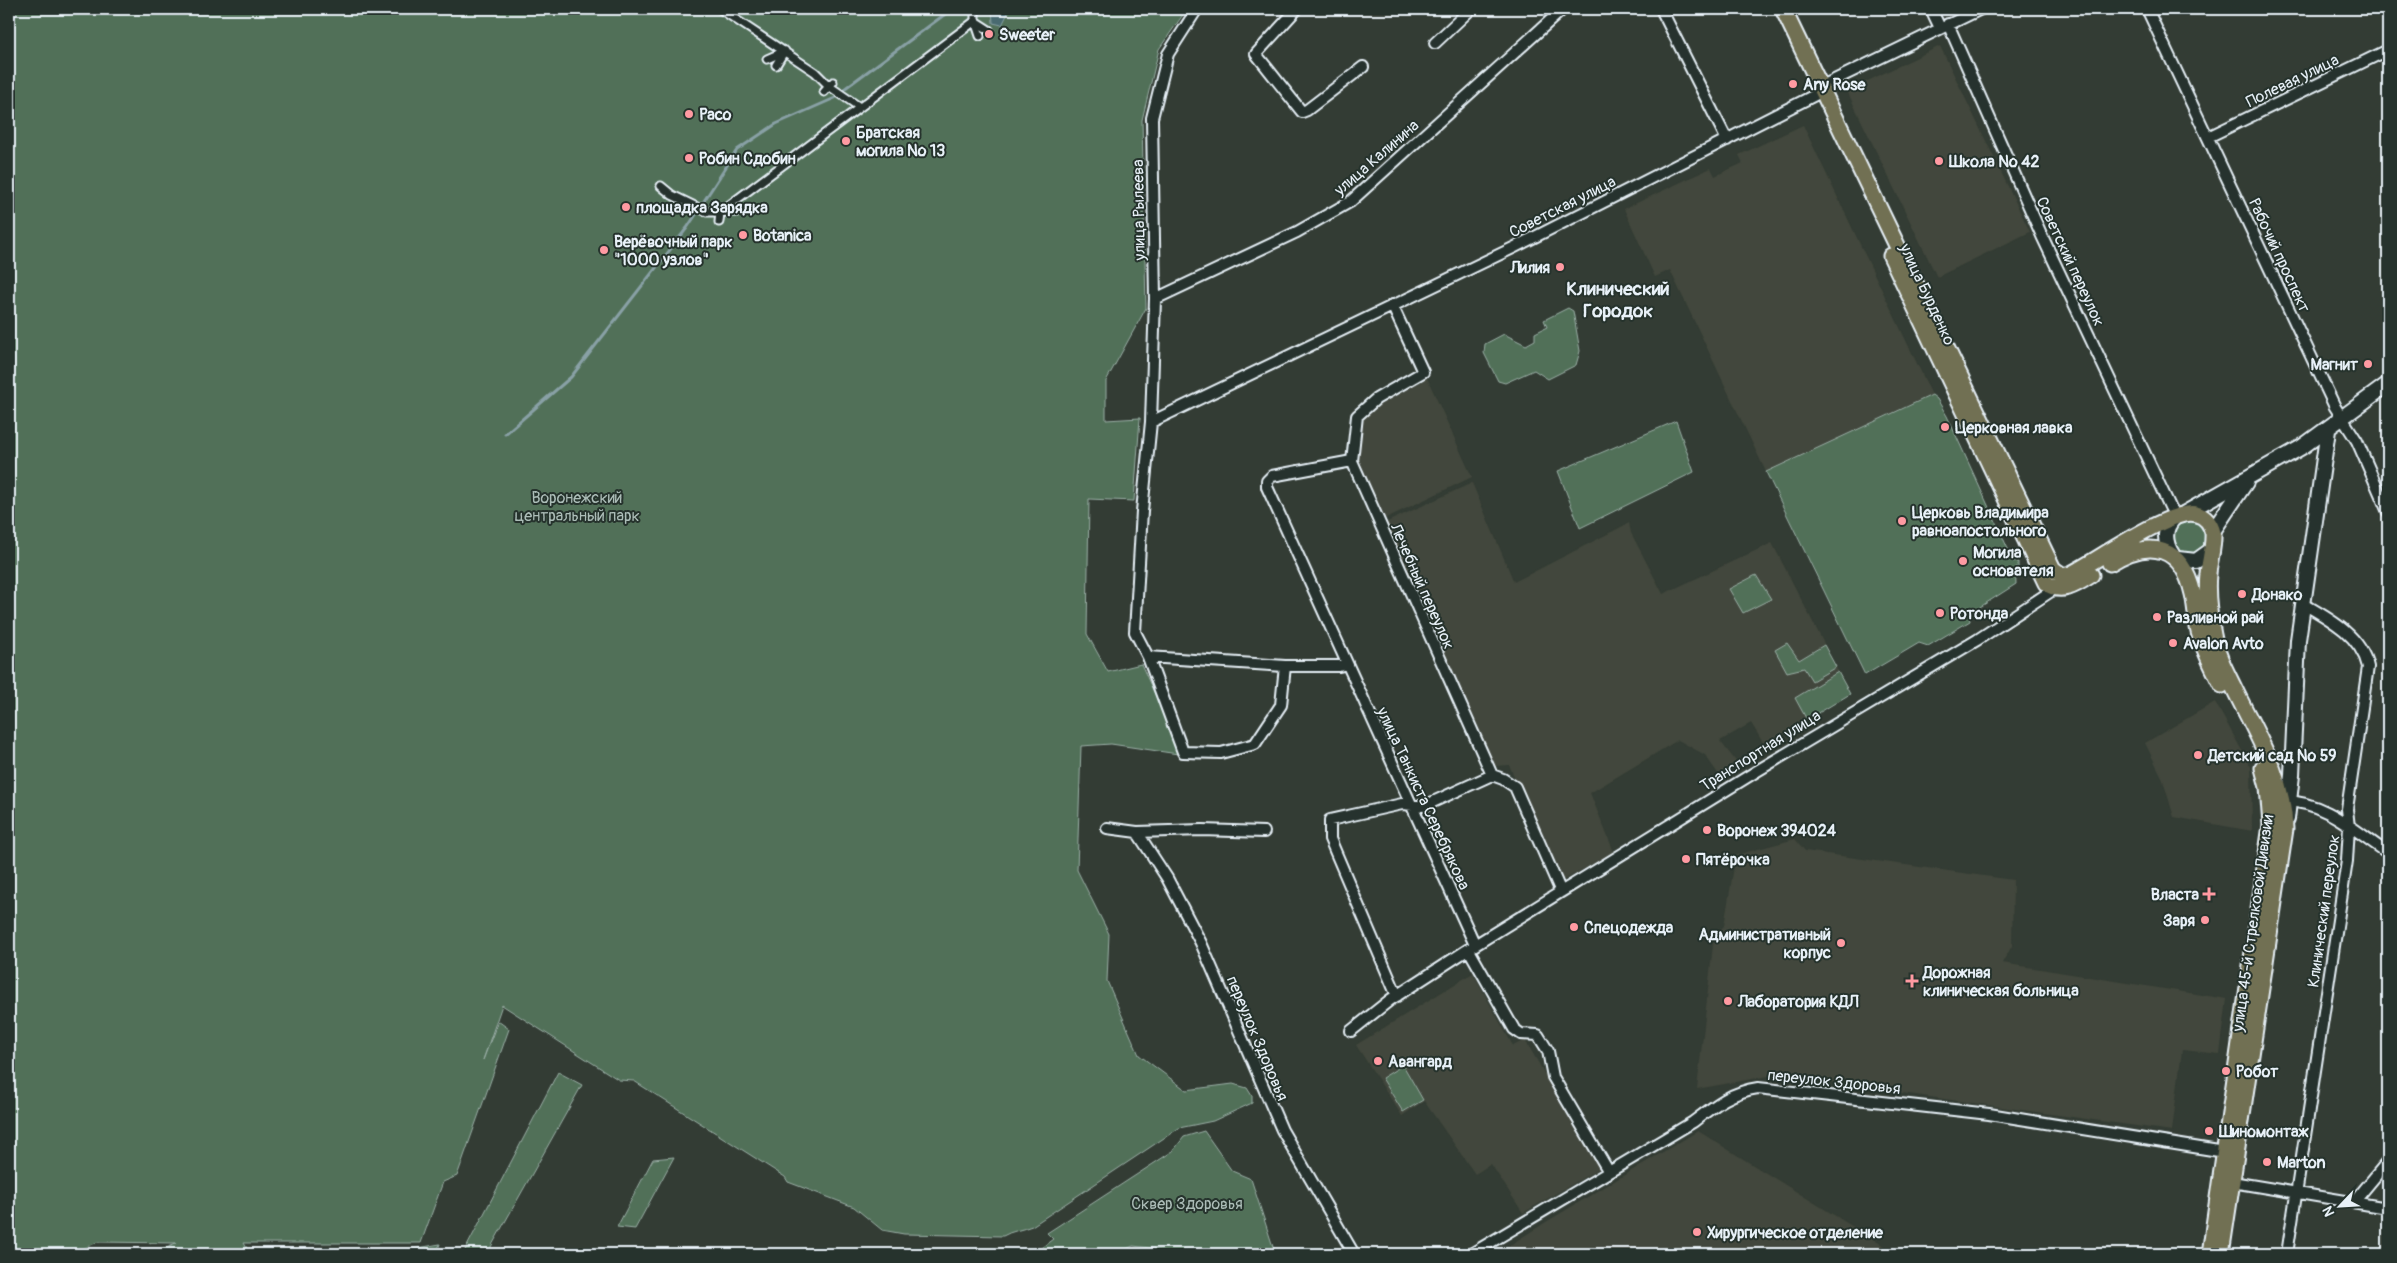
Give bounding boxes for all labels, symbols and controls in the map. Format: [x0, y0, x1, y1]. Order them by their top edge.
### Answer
place label: Sweeter [999, 25, 1055, 45]
marker: Sweeter [983, 28, 995, 40]
street label: Полевая улица [2243, 50, 2342, 112]
place label: Any Rose [1803, 75, 1866, 95]
marker: Any Rose [1787, 78, 1799, 90]
place label: Paco [699, 105, 732, 125]
marker: Paco [683, 108, 695, 120]
street label: улица Калинина [1329, 115, 1423, 201]
place label: Братская могила № 13 [856, 123, 945, 161]
marker: Братская могила № 13 [840, 135, 852, 147]
place label: Робин Сдобин [699, 149, 796, 169]
marker: Робин Сдобин [683, 152, 695, 164]
place label: Школа № 42 [1948, 152, 2039, 172]
marker: Школа № 42 [1933, 155, 1945, 167]
street label: улица Рылеева [1128, 159, 1150, 262]
street label: Советская улица [1506, 171, 1619, 242]
street label: Советский переулок [2031, 194, 2109, 329]
street label: Рабочий проспект [2244, 195, 2314, 316]
place label: площадка Зарядка [636, 198, 768, 218]
marker: площадка Зарядка [620, 201, 632, 213]
place label: Botanica [753, 226, 812, 246]
marker: Botanica [737, 229, 749, 241]
place label: Верёвочный парк "1000 узлов" [614, 232, 733, 270]
street label: улица Бурденко [1894, 240, 1959, 349]
marker: Верёвочный парк "1000 узлов" [598, 244, 610, 256]
place label: Лилия [1509, 258, 1550, 278]
marker: Лилия [1554, 261, 1566, 273]
district label: Клинический Городок [1566, 277, 1670, 323]
place label: Магнит [2310, 355, 2359, 375]
marker: Магнит [2362, 358, 2374, 370]
place label: Церковная лавка [1955, 418, 2073, 438]
marker: Церковная лавка [1939, 421, 1951, 433]
park label: Воронежский центральный парк [514, 488, 640, 526]
place label: Церковь Владимира равноапостольного [1912, 503, 2049, 541]
marker: Церковь Владимира равноапостольного [1896, 515, 1908, 527]
street label: Лечебный переулок [1385, 519, 1459, 652]
place label: Могила основателя [1972, 543, 2054, 581]
marker: Могила основателя [1957, 555, 1969, 567]
place label: Донако [2251, 585, 2303, 605]
marker: Донако [2236, 588, 2248, 600]
place label: Ротонда [1950, 604, 2009, 624]
marker: Ротонда [1934, 607, 1946, 619]
place label: Разливной рай [2167, 608, 2264, 628]
marker: Разливной рай [2151, 611, 2163, 623]
place label: Avalon Avto [2183, 634, 2264, 654]
marker: Avalon Avto [2167, 637, 2179, 649]
street label: улица Танкиста Серебрякова [1371, 703, 1474, 893]
street label: Транспортная улица [1696, 706, 1825, 796]
place label: Детский сад № 59 [2207, 746, 2337, 766]
marker: Детский сад № 59 [2192, 749, 2204, 761]
street label: улица 45-й Стрелковой Дивизии [2228, 813, 2278, 1034]
place label: Воронеж 394024 [1717, 821, 1837, 841]
marker: Воронеж 394024 [1701, 824, 1713, 836]
street label: Клинический переулок [2303, 833, 2345, 989]
place label: Пятёрочка [1696, 850, 1770, 870]
marker: Пятёрочка [1680, 853, 1692, 865]
place label: Власта [2151, 885, 2200, 905]
marker: Власта [2203, 888, 2215, 900]
place label: Заря [2163, 911, 2195, 931]
marker: Заря [2199, 914, 2211, 926]
place label: Спецодежда [1584, 918, 1674, 938]
marker: Спецодежда [1568, 921, 1580, 933]
place label: Административный корпус [1698, 925, 1831, 963]
marker: Административный корпус [1835, 937, 1847, 949]
place label: Дорожная клиническая больница [1922, 963, 2079, 1001]
street label: переулок Здоровья [1222, 973, 1292, 1104]
marker: Дорожная клиническая больница [1905, 974, 1919, 988]
place label: Лаборатория КДЛ [1737, 992, 1859, 1012]
marker: Лаборатория КДЛ [1722, 995, 1734, 1007]
place label: Авангард [1388, 1052, 1452, 1072]
marker: Авангард [1372, 1055, 1384, 1067]
place label: Робот [2236, 1062, 2279, 1082]
street label: переулок Здоровья [1766, 1065, 1901, 1099]
marker: Робот [2220, 1065, 2232, 1077]
place label: Шиномонтаж [2218, 1122, 2309, 1142]
marker: Шиномонтаж [2203, 1125, 2215, 1137]
place label: Marton [2277, 1153, 2326, 1173]
marker: Marton [2261, 1156, 2273, 1168]
north arrow [2314, 1180, 2364, 1230]
park label: Сквер Здоровья [1131, 1194, 1243, 1214]
text: N [2319, 1203, 2338, 1219]
place label: Хирургическое отделение [1707, 1223, 1884, 1243]
marker: Хирургическое отделение [1691, 1226, 1703, 1238]

